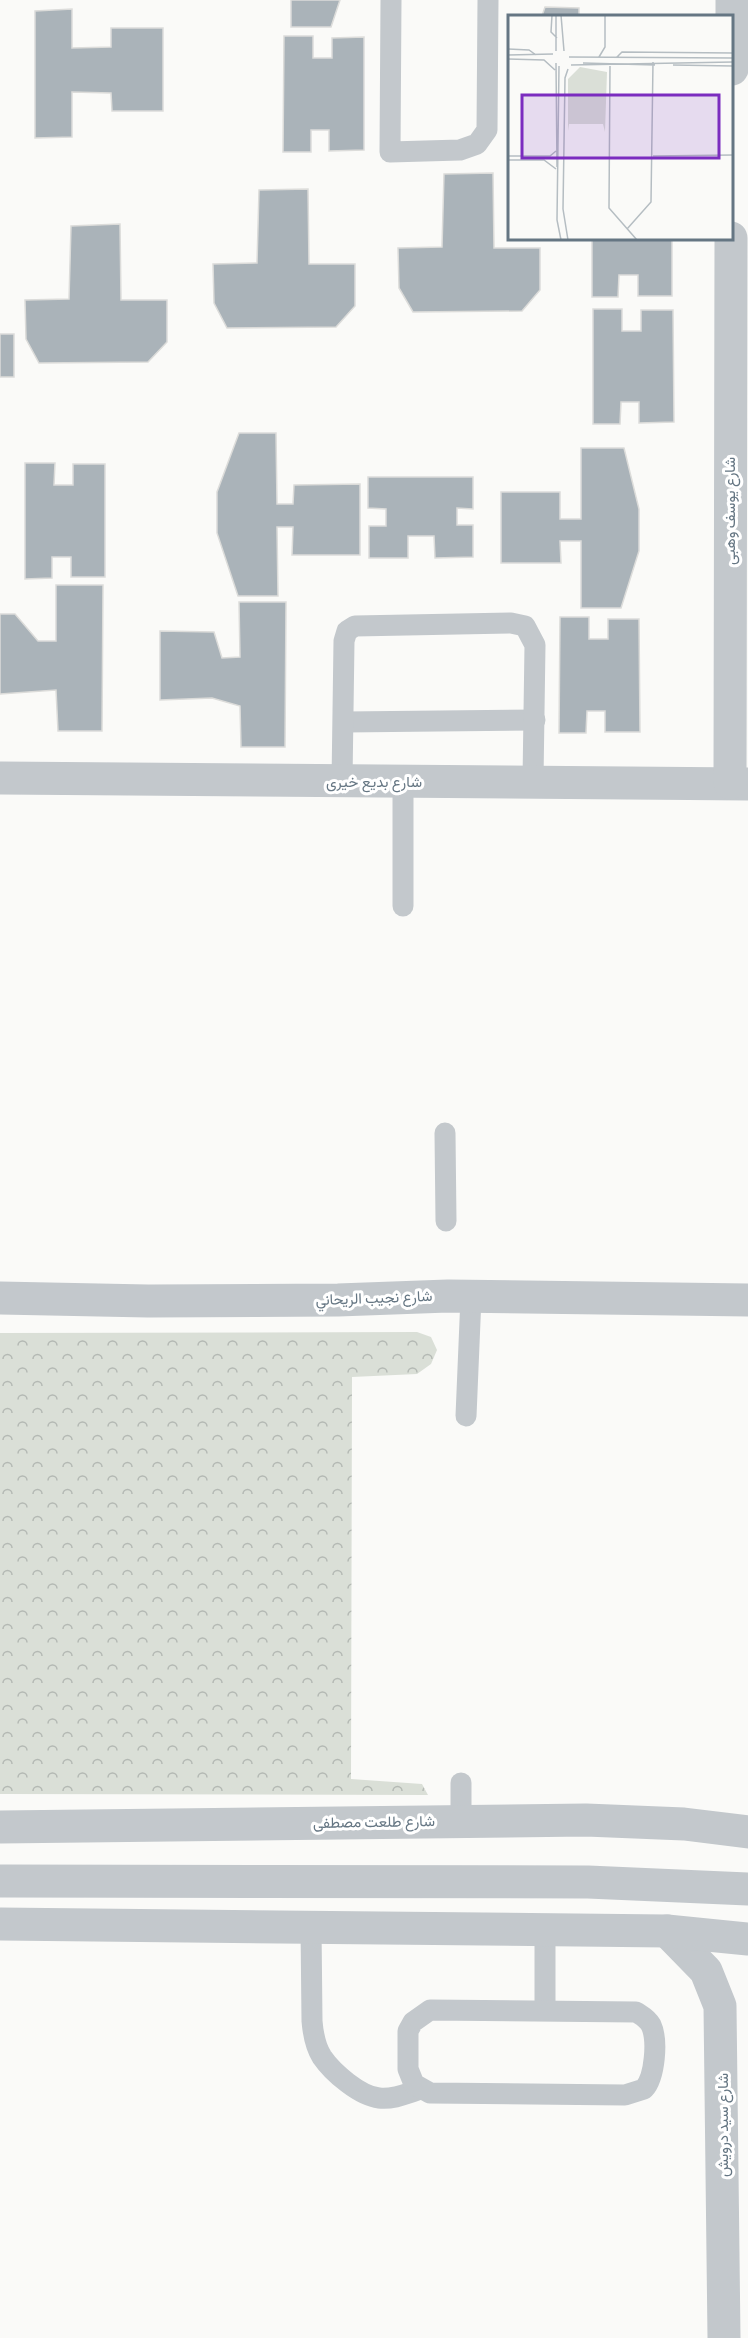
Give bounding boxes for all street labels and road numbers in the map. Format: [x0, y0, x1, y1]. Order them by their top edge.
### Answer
street label: شارع يوسف وهبى [721, 457, 741, 565]
street label: شارع بديع خيرى [326, 773, 422, 793]
street label: شارع نجيب الريحاني [315, 1287, 433, 1313]
street label: شارع طلعت مصطفى [313, 1812, 435, 1834]
street label: شارع سيد درويش [714, 2073, 734, 2177]

